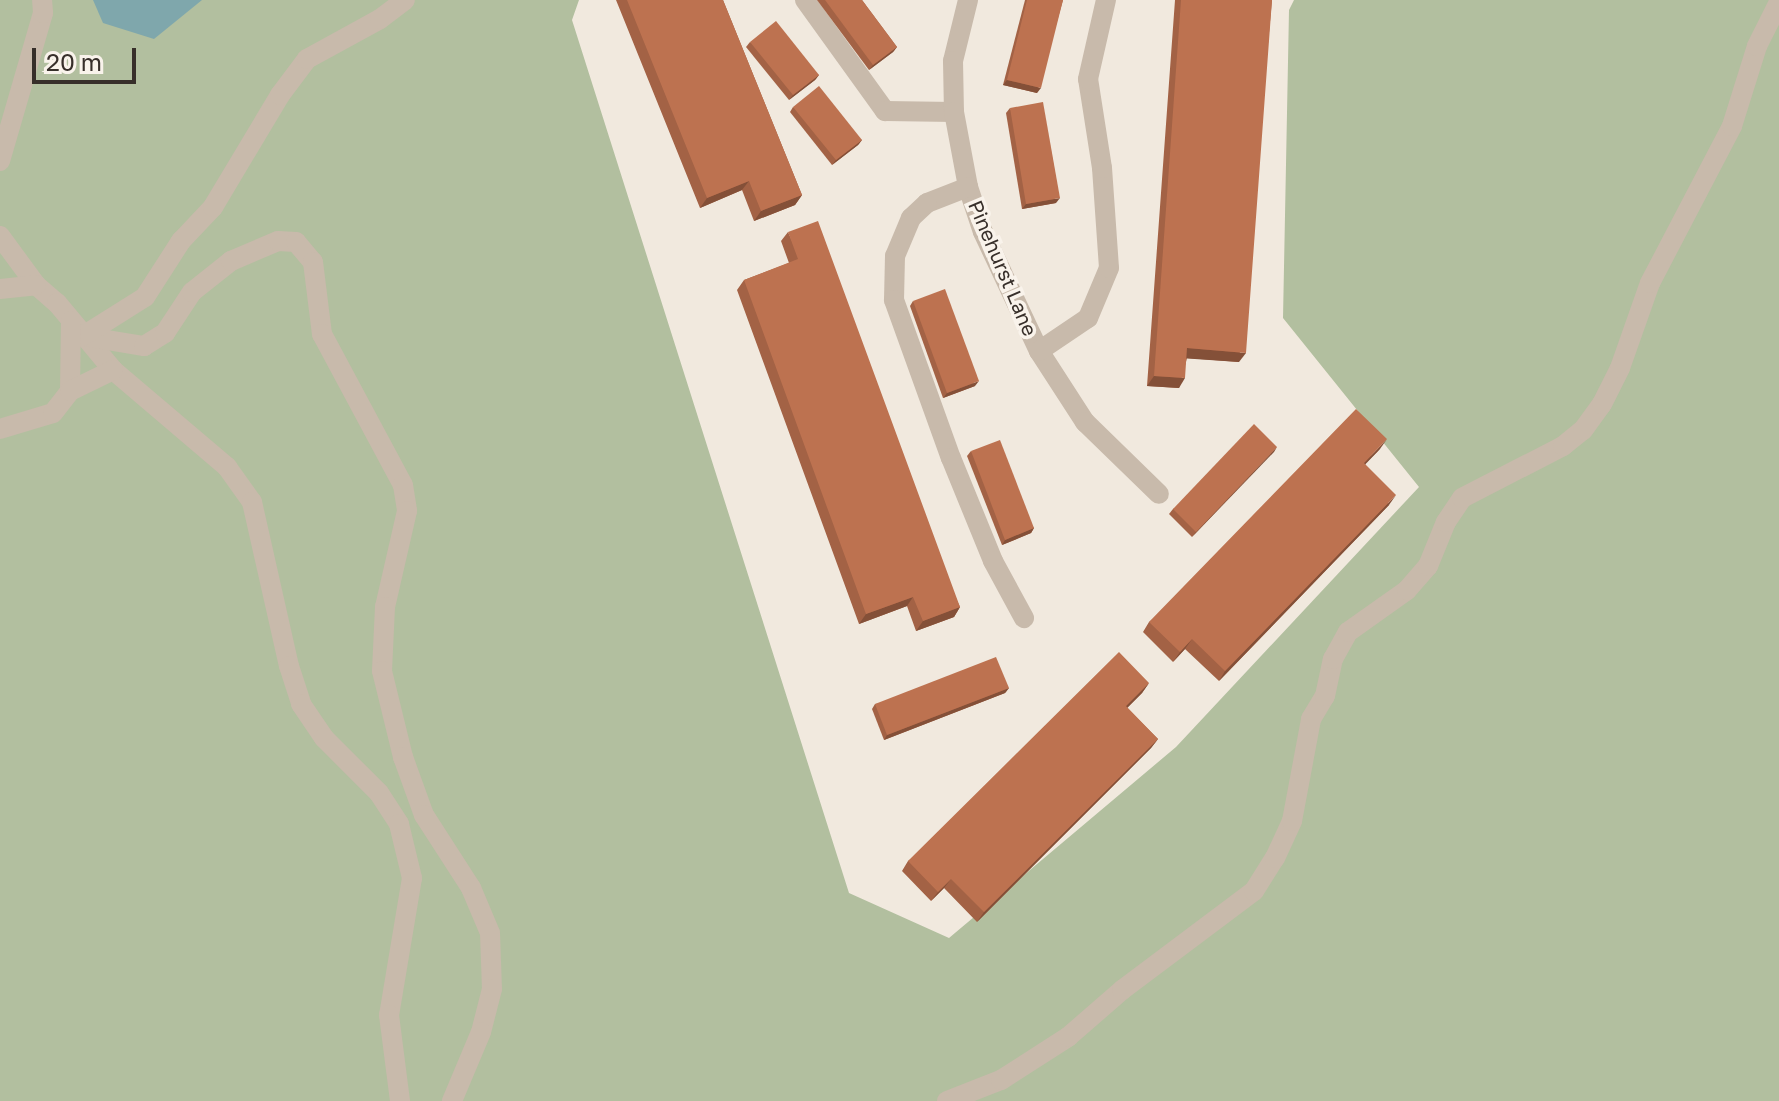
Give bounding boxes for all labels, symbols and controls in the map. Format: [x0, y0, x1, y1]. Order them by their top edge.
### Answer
scale bar [36, 32, 140, 82]
text: 20 m [46, 47, 102, 76]
street label: Pinehurst Lane [964, 197, 1042, 339]

